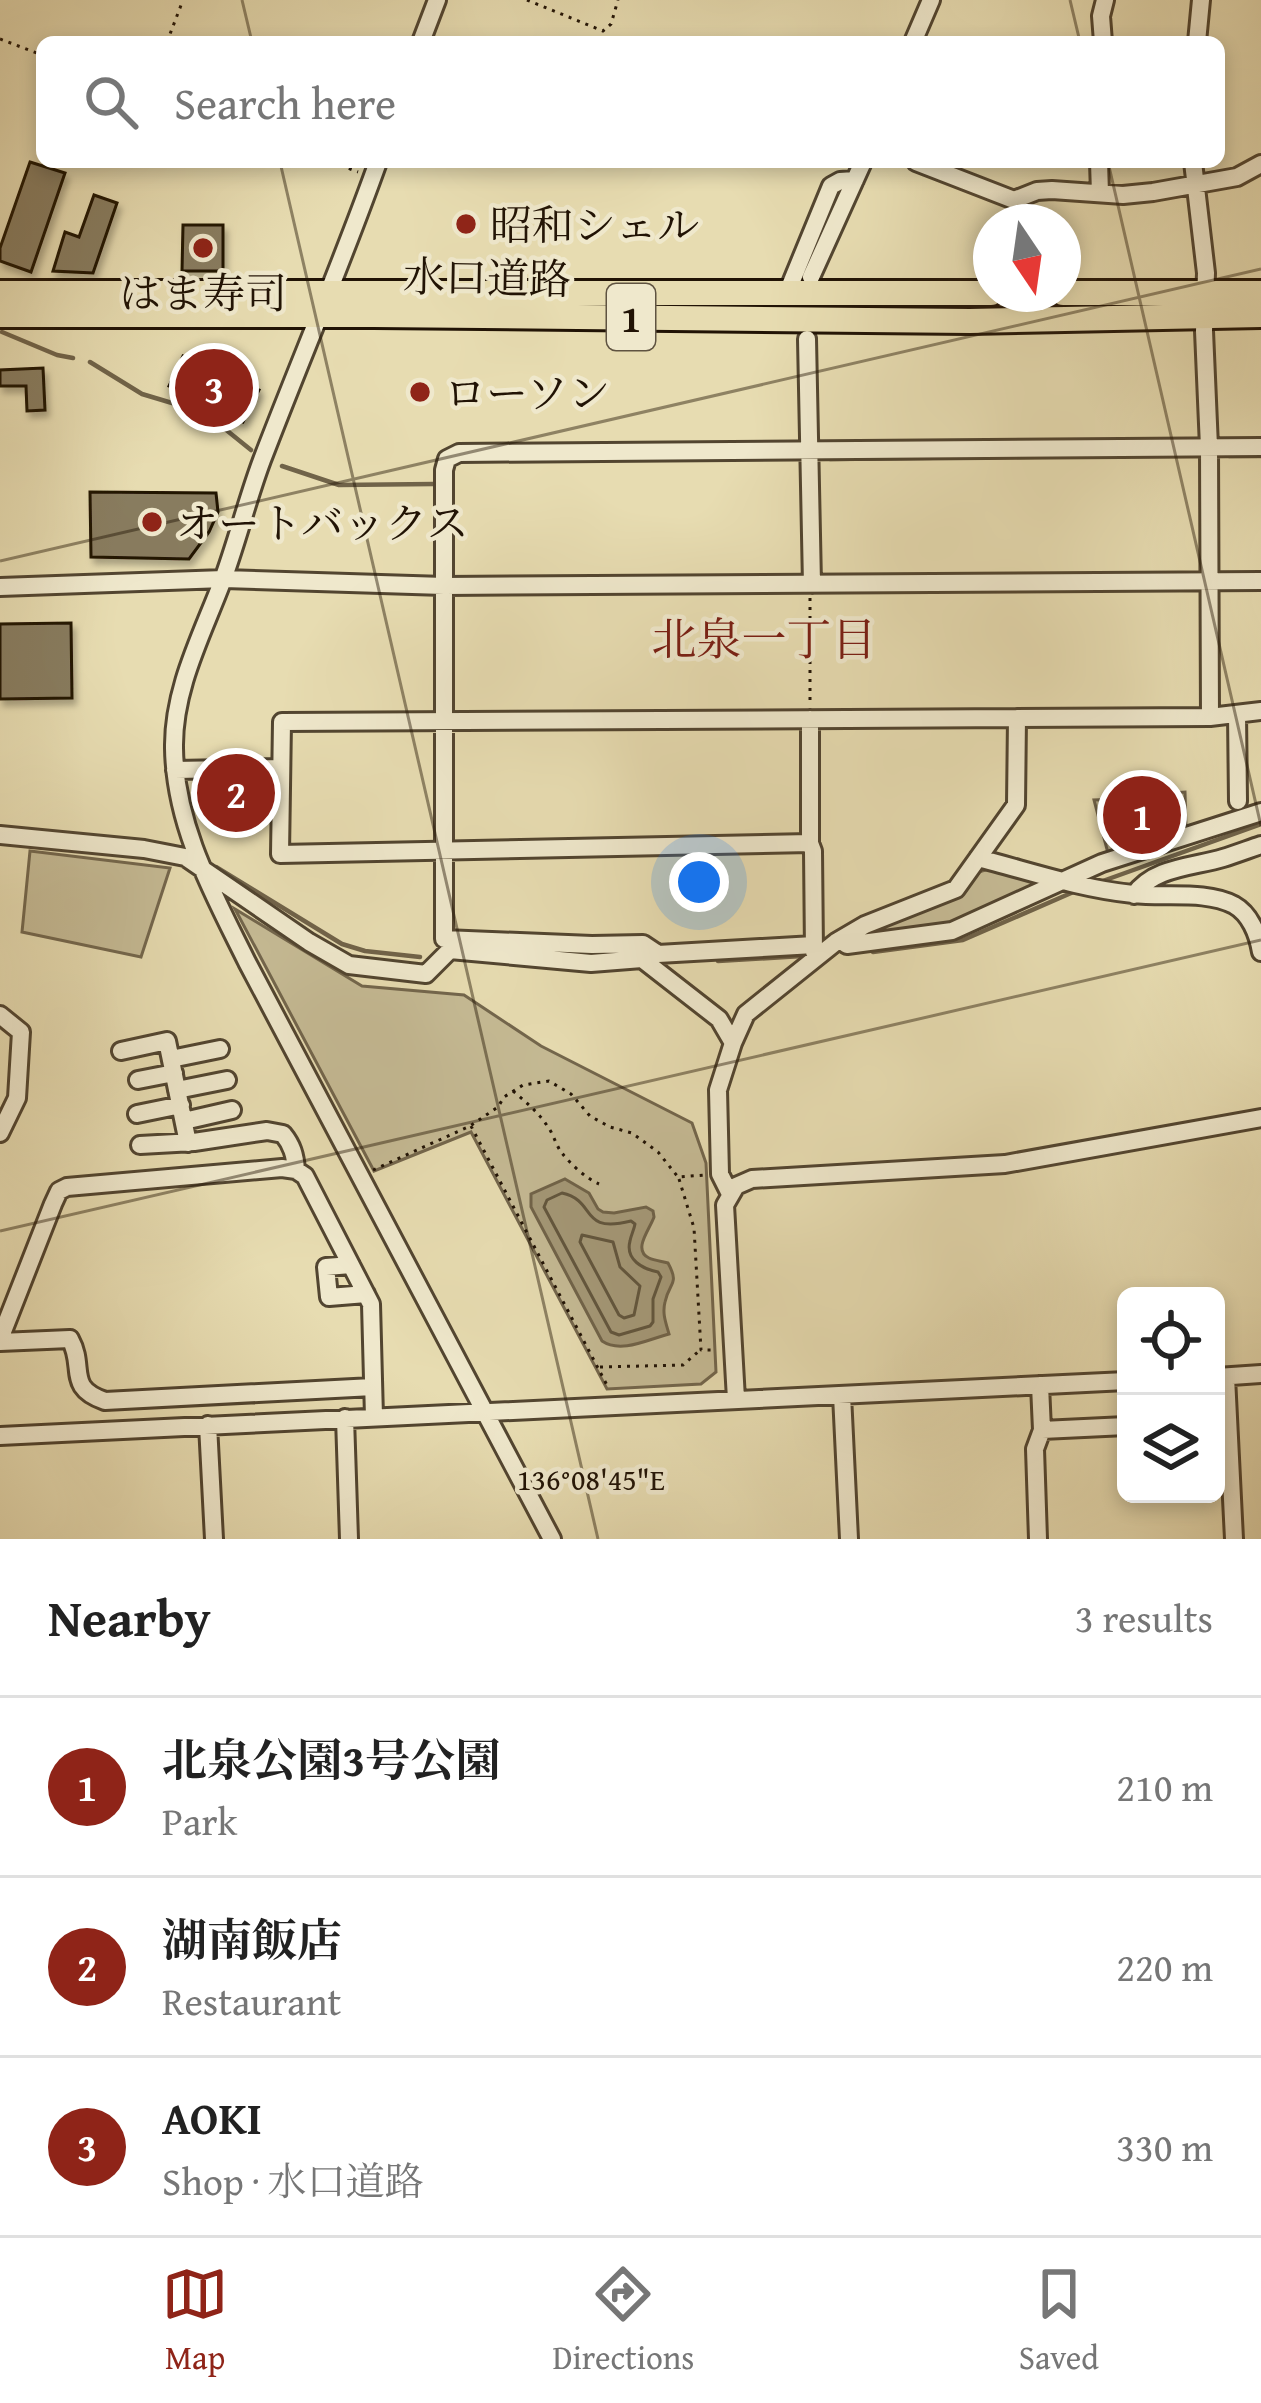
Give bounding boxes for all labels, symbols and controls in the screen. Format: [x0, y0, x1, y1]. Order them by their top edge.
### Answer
search box [36, 36, 1225, 168]
icon: search [78, 69, 144, 135]
text: Search here [174, 70, 396, 135]
place label: 昭和シェル [490, 194, 699, 255]
north arrow [973, 204, 1081, 312]
marker: 昭和シェル [453, 211, 479, 237]
marker: はま寿司 [190, 235, 216, 261]
street label: 水口道路 [402, 245, 572, 309]
place label: はま寿司 [119, 262, 287, 323]
road number: 1 [607, 284, 655, 350]
pin: 3 [175, 343, 253, 433]
place label: ローソン [444, 362, 610, 423]
marker: ローソン [407, 379, 433, 405]
place label: オートバックス [176, 492, 469, 553]
marker: オートバックス [139, 509, 165, 535]
district label: 北泉一丁目 [651, 606, 877, 671]
pin: 2 [197, 748, 275, 838]
pin: 1 [1103, 770, 1181, 860]
your location [669, 852, 729, 912]
map controls [1117, 1287, 1225, 1503]
button: locate [1117, 1287, 1225, 1395]
button: layers [1117, 1395, 1225, 1503]
text: 136°08'45"E [517, 1457, 665, 1501]
text: Nearby [48, 1580, 211, 1655]
text: 3 results [1075, 1589, 1213, 1646]
text: 北泉公園3号公園 [162, 1727, 500, 1792]
text: 1 [77, 1758, 97, 1815]
text: 210 m [1116, 1758, 1213, 1815]
text: Park [162, 1792, 237, 1849]
text: 湖南飯店 [162, 1907, 342, 1972]
text: 2 [77, 1938, 97, 1995]
text: 220 m [1116, 1938, 1213, 1995]
text: Restaurant [162, 1972, 341, 2029]
text: AOKI [162, 2085, 262, 2150]
text: 3 [77, 2118, 97, 2175]
text: 330 m [1116, 2118, 1213, 2175]
text: Shop · 水口道路 [162, 2152, 424, 2209]
tab: Map [162, 2261, 228, 2381]
tab: Directions [553, 2261, 694, 2381]
tab: Saved [1019, 2261, 1099, 2381]

